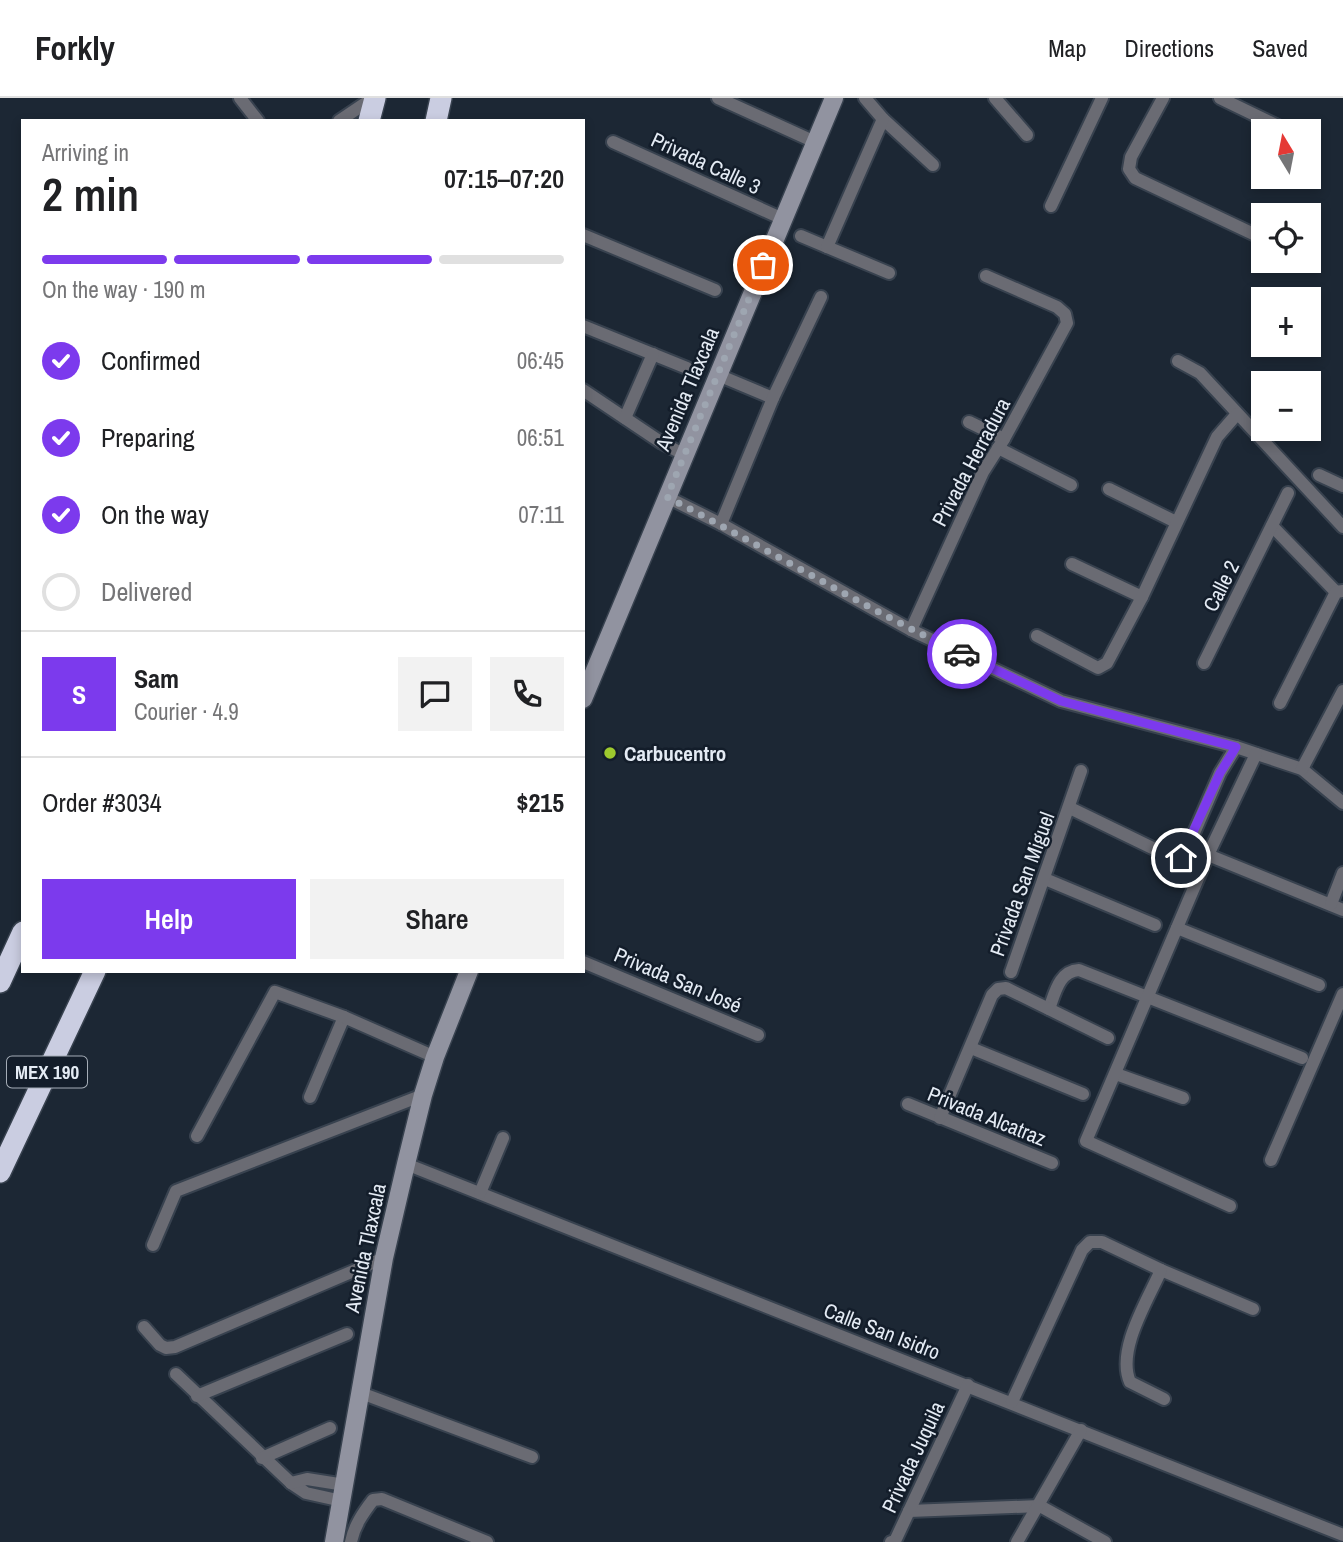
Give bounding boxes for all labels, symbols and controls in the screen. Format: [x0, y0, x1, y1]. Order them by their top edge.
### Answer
text: Forkly [35, 26, 115, 70]
text: Map [1048, 32, 1086, 64]
text: Directions [1124, 32, 1214, 64]
text: Saved [1252, 32, 1308, 64]
north arrow [1251, 119, 1321, 189]
map controls [1251, 119, 1321, 441]
street label: Privada Calle 3 [647, 125, 765, 201]
text: Arriving in [42, 137, 129, 168]
text: 07:15–07:20 [444, 161, 564, 196]
text: 2 min [42, 163, 139, 225]
button: locate [1251, 203, 1321, 273]
pin [733, 235, 793, 295]
icon: bag [744, 246, 782, 284]
text: On the way · 190 m [42, 274, 206, 305]
button: + [1251, 287, 1321, 357]
street label: Avenida Tlaxcala [648, 322, 726, 456]
icon: check [42, 342, 80, 380]
text: Confirmed [101, 343, 201, 378]
text: 06:45 [517, 345, 564, 376]
button: − [1251, 371, 1321, 441]
street label: Privada Herradura [925, 392, 1017, 531]
icon: check [42, 419, 80, 457]
text: Preparing [101, 420, 195, 455]
text: 06:51 [517, 422, 564, 453]
icon: check [42, 496, 80, 534]
text: On the way [101, 497, 209, 532]
text: 07:11 [518, 499, 564, 530]
street label: Calle 2 [1196, 556, 1246, 616]
text: Delivered [101, 574, 192, 609]
courier [927, 619, 997, 689]
icon: car [943, 635, 981, 673]
button: chat [398, 657, 472, 731]
button: phone [490, 657, 564, 731]
text: Sam [134, 661, 179, 696]
text: S [72, 677, 86, 712]
text: Courier · 4.9 [134, 696, 239, 727]
place label: Carbucentro [624, 739, 726, 768]
marker: Carbucentro [602, 745, 618, 761]
text: Order #3034 [42, 785, 162, 820]
text: $215 [517, 785, 564, 820]
street label: Privada San Miguel [983, 808, 1061, 960]
pin [1151, 828, 1211, 888]
icon: home [1162, 839, 1200, 877]
button: Help [42, 879, 296, 959]
button: Share [310, 879, 564, 959]
street label: Privada San José [610, 940, 746, 1020]
road number: MEX 190 [7, 1056, 87, 1088]
street label: Privada Alcatraz [923, 1079, 1051, 1153]
street label: Avenida Tlaxcala [337, 1180, 393, 1316]
street label: Calle San Isidro [820, 1296, 944, 1366]
street label: Privada Juquila [875, 1396, 952, 1517]

